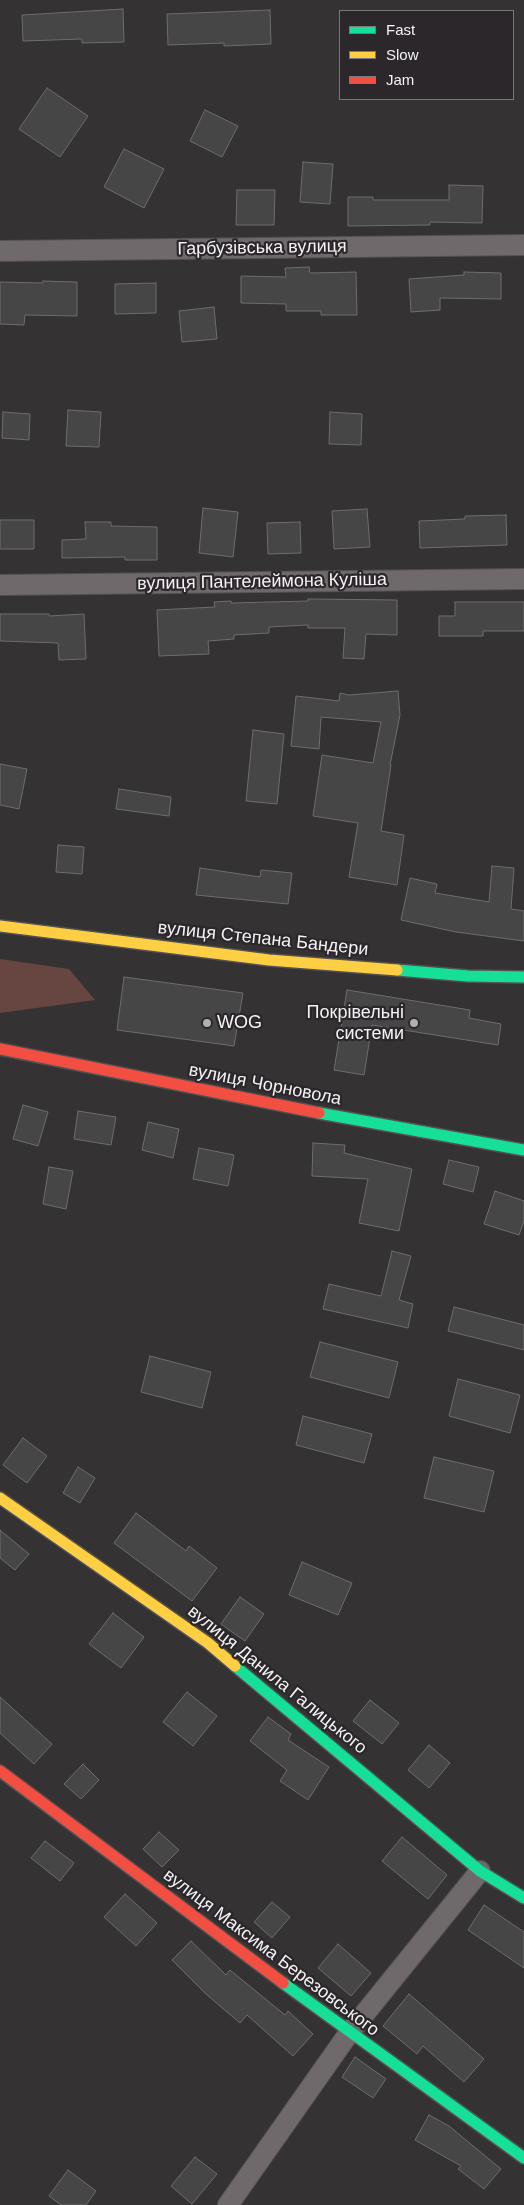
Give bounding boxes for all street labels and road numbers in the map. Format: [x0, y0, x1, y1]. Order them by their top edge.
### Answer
street label: Гарбузівська вулиця [177, 236, 347, 260]
street label: вулиця Пантелеймона Куліша [137, 569, 387, 595]
street label: вулиця Степана Бандери [157, 917, 369, 961]
street label: вулиця Чорновола [187, 1060, 343, 1110]
street label: вулиця Данила Галицького [183, 1601, 371, 1759]
street label: вулиця Максима Березовського [159, 1865, 383, 2041]

